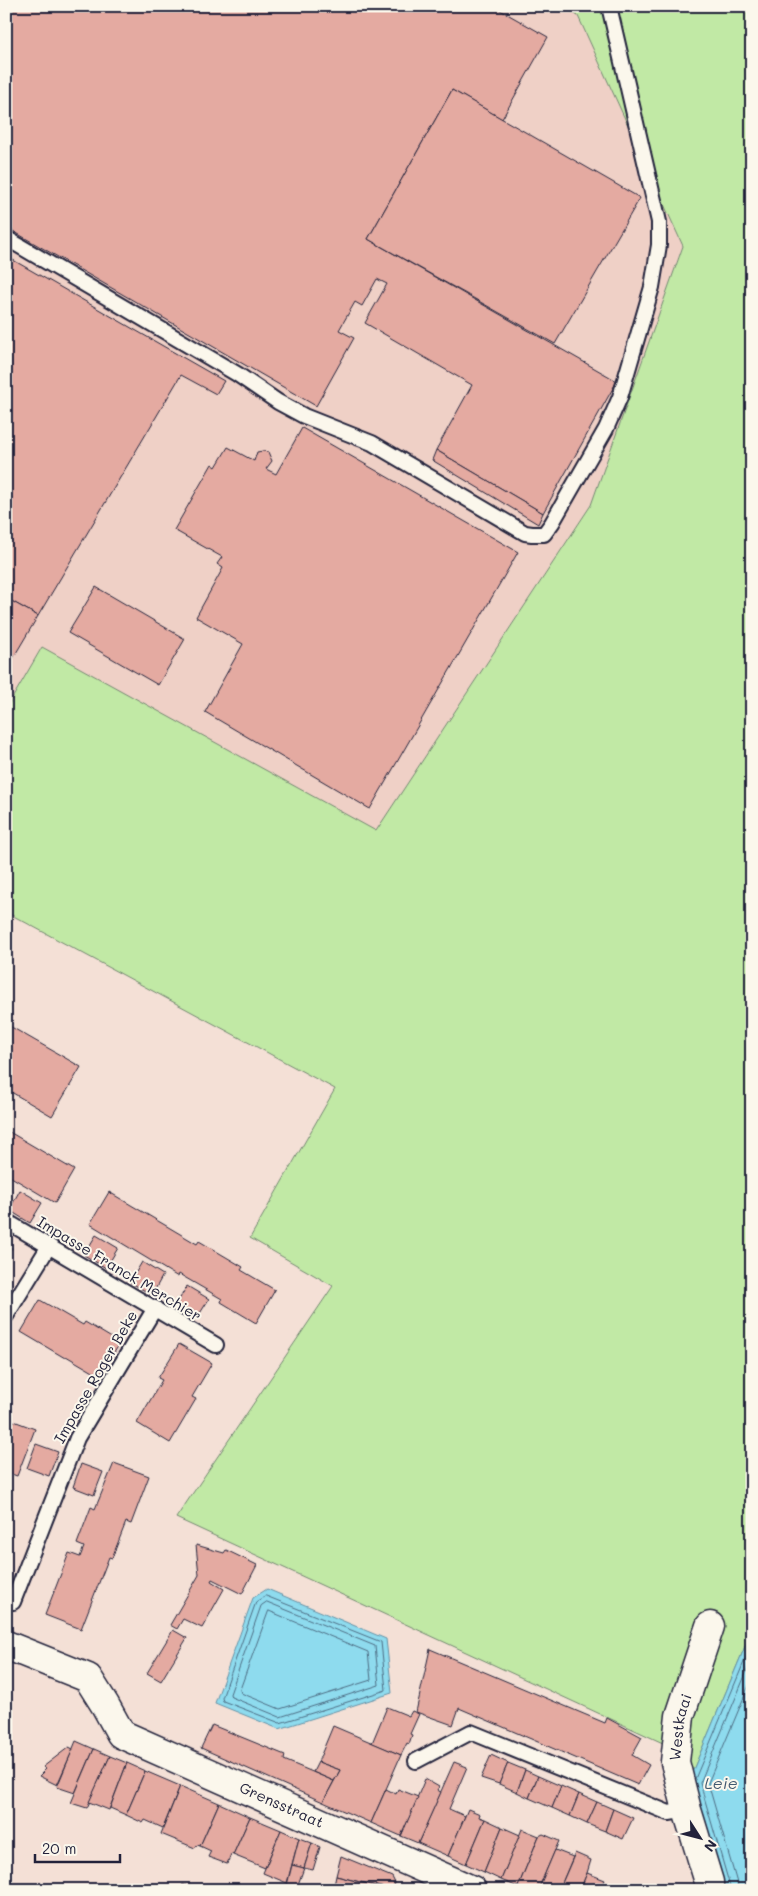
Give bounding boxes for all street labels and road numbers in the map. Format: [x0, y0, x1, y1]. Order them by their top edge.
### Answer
street label: Impasse Franck Merchier [34, 1211, 205, 1325]
street label: Impasse Roger Beke [49, 1306, 141, 1447]
street label: Westkaai [664, 1691, 696, 1762]
street label: Grensstraat [237, 1777, 327, 1832]

